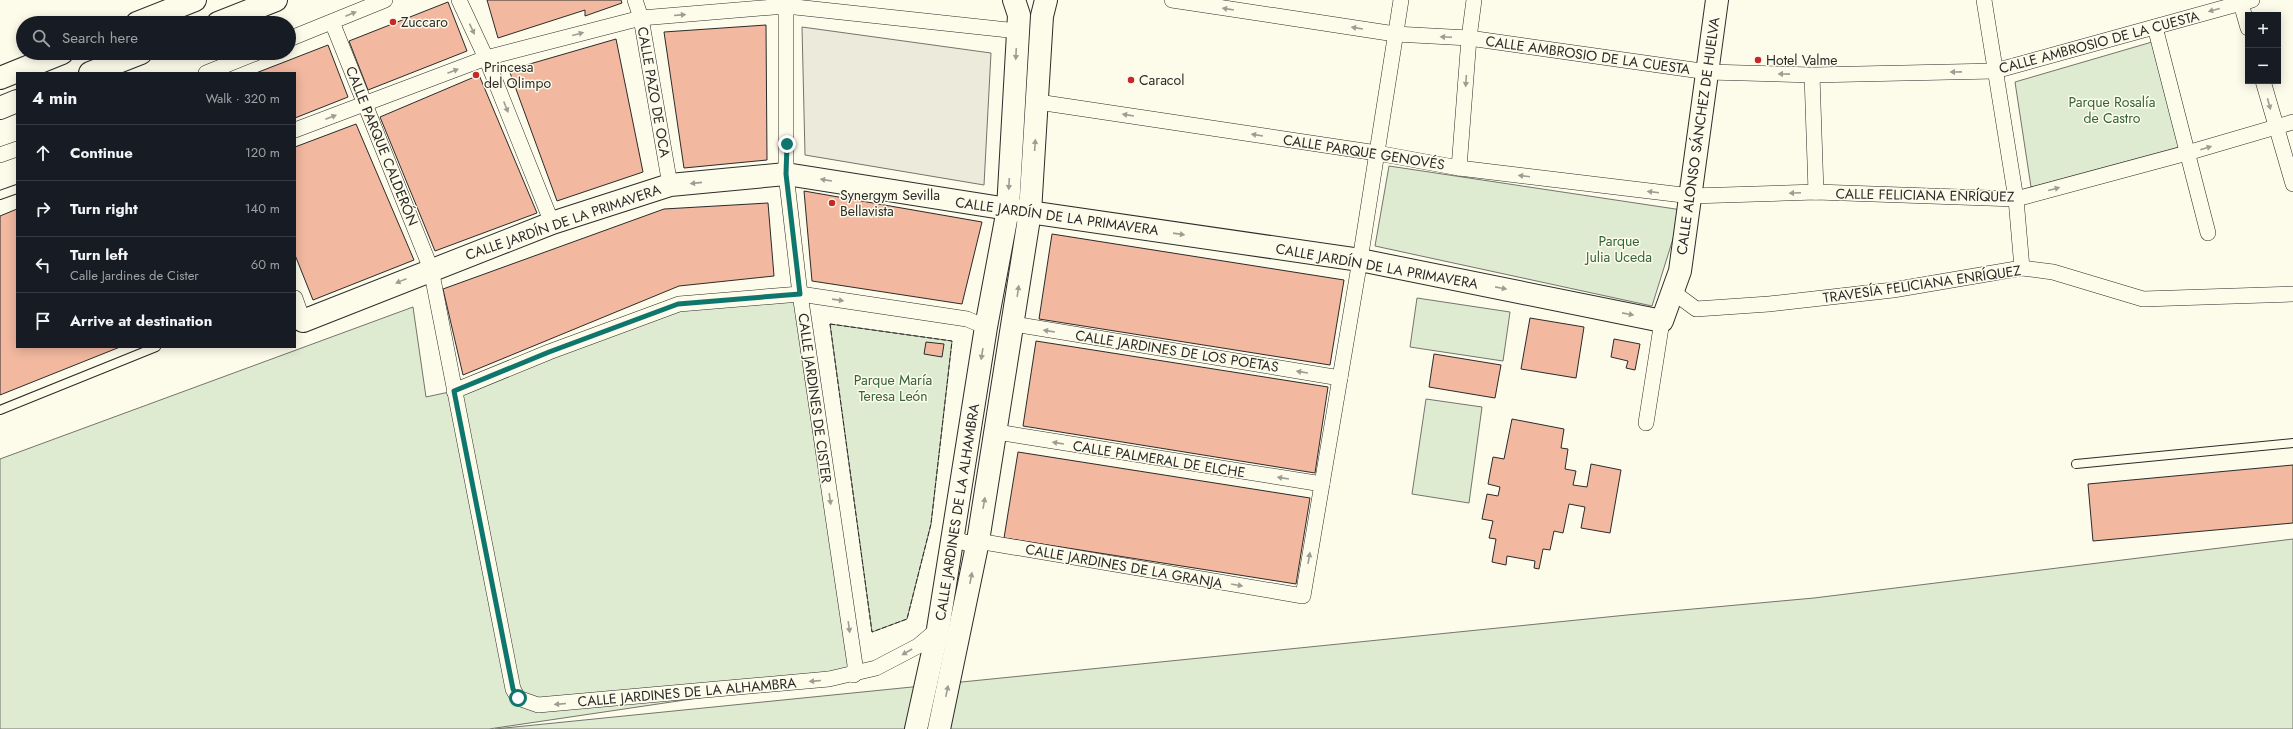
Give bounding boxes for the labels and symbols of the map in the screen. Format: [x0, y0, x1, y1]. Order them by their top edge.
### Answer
one-way arrow [1222, 5, 1234, 11]
street label: CALLE AMBROSIO DE LA CUESTA [1997, 5, 2202, 78]
one-way arrow [2208, 7, 2220, 13]
one-way arrow [345, 11, 357, 17]
one-way arrow [674, 11, 686, 18]
place label: Zuccaro [401, 12, 448, 32]
street label: CALLE ALONSO SÁNCHEZ DE HUELVA [1671, 15, 1725, 256]
marker: Zuccaro [388, 17, 398, 27]
one-way arrow [469, 23, 475, 35]
street label: CALLE PAZO DE OCA [633, 25, 675, 160]
one-way arrow [1351, 25, 1363, 31]
one-way arrow [572, 31, 584, 37]
street label: CALLE AMBROSIO DE LA CUESTA [1484, 31, 1692, 79]
one-way arrow [1440, 33, 1452, 40]
one-way arrow [1013, 48, 1020, 60]
place label: Hotel Valme [1766, 50, 1838, 70]
marker: Hotel Valme [1753, 55, 1763, 65]
place label: Princesa del Olimpo [484, 57, 551, 93]
street label: CALLE PARQUE CALDERÓN [341, 63, 423, 229]
one-way arrow [448, 67, 460, 73]
one-way arrow [1949, 69, 1962, 75]
marker: Princesa del Olimpo [471, 70, 481, 80]
place label: Caracol [1139, 70, 1184, 90]
one-way arrow [1777, 71, 1790, 77]
marker: Caracol [1126, 75, 1136, 85]
one-way arrow [1462, 75, 1469, 87]
park label: Parque Rosalía de Castro [2069, 92, 2155, 128]
one-way arrow [2266, 98, 2272, 110]
one-way arrow [503, 102, 509, 114]
one-way arrow [1122, 112, 1134, 118]
one-way arrow [326, 113, 338, 119]
street label: CALLE PARQUE GENOVÉS [1282, 129, 1447, 175]
one-way arrow [1251, 132, 1263, 138]
route end [778, 135, 796, 153]
one-way arrow [1031, 139, 1038, 151]
one-way arrow [2200, 145, 2212, 151]
one-way arrow [1517, 172, 1530, 179]
one-way arrow [819, 177, 832, 183]
one-way arrow [1006, 178, 1013, 190]
street label: CALLE JARDÍN DE LA PRIMAVERA [463, 179, 664, 265]
one-way arrow [690, 179, 702, 186]
street label: CALLE FELICIANA ENRÍQUEZ [1835, 183, 2015, 207]
place label: Synergym Sevilla Bellavista [840, 185, 940, 221]
one-way arrow [2047, 185, 2060, 191]
one-way arrow [1646, 188, 1659, 195]
one-way arrow [1789, 189, 1801, 196]
street label: CALLE JARDÍN DE LA PRIMAVERA [954, 192, 1161, 240]
marker: Synergym Sevilla Bellavista [827, 198, 837, 208]
one-way arrow [1173, 231, 1186, 237]
park label: Parque Julia Uceda [1584, 231, 1652, 267]
street label: CALLE JARDÍN DE LA PRIMAVERA [1274, 238, 1481, 294]
street label: TRAVESÍA FELICIANA ENRÍQUEZ [1822, 260, 2023, 308]
one-way arrow [395, 279, 407, 285]
one-way arrow [1015, 285, 1021, 298]
one-way arrow [1495, 285, 1507, 291]
one-way arrow [832, 297, 844, 303]
one-way arrow [1622, 311, 1634, 317]
street label: CALLE JARDINES DE CISTER [793, 312, 837, 484]
street label: CALLE JARDINES DE LOS POETAS [1074, 325, 1280, 377]
one-way arrow [1043, 327, 1055, 333]
one-way arrow [979, 348, 985, 360]
one-way arrow [1296, 369, 1308, 375]
park label: Parque María Teresa León [854, 370, 932, 406]
street label: CALLE JARDINES DE LA ALHAMBRA [930, 401, 984, 622]
street label: CALLE PALMERAL DE ELCHE [1071, 435, 1247, 483]
one-way arrow [1052, 440, 1064, 446]
one-way arrow [1277, 475, 1289, 481]
one-way arrow [827, 493, 833, 505]
one-way arrow [982, 497, 988, 509]
street label: CALLE JARDINES DE LA GRANJA [1024, 539, 1225, 593]
one-way arrow [1307, 552, 1313, 564]
one-way arrow [968, 572, 974, 584]
one-way arrow [1231, 582, 1243, 588]
one-way arrow [846, 621, 852, 634]
one-way arrow [901, 649, 913, 656]
street label: CALLE JARDINES DE LA ALHAMBRA [577, 672, 798, 712]
one-way arrow [809, 677, 821, 684]
one-way arrow [945, 685, 951, 697]
route start [509, 689, 527, 707]
one-way arrow [554, 700, 566, 707]

